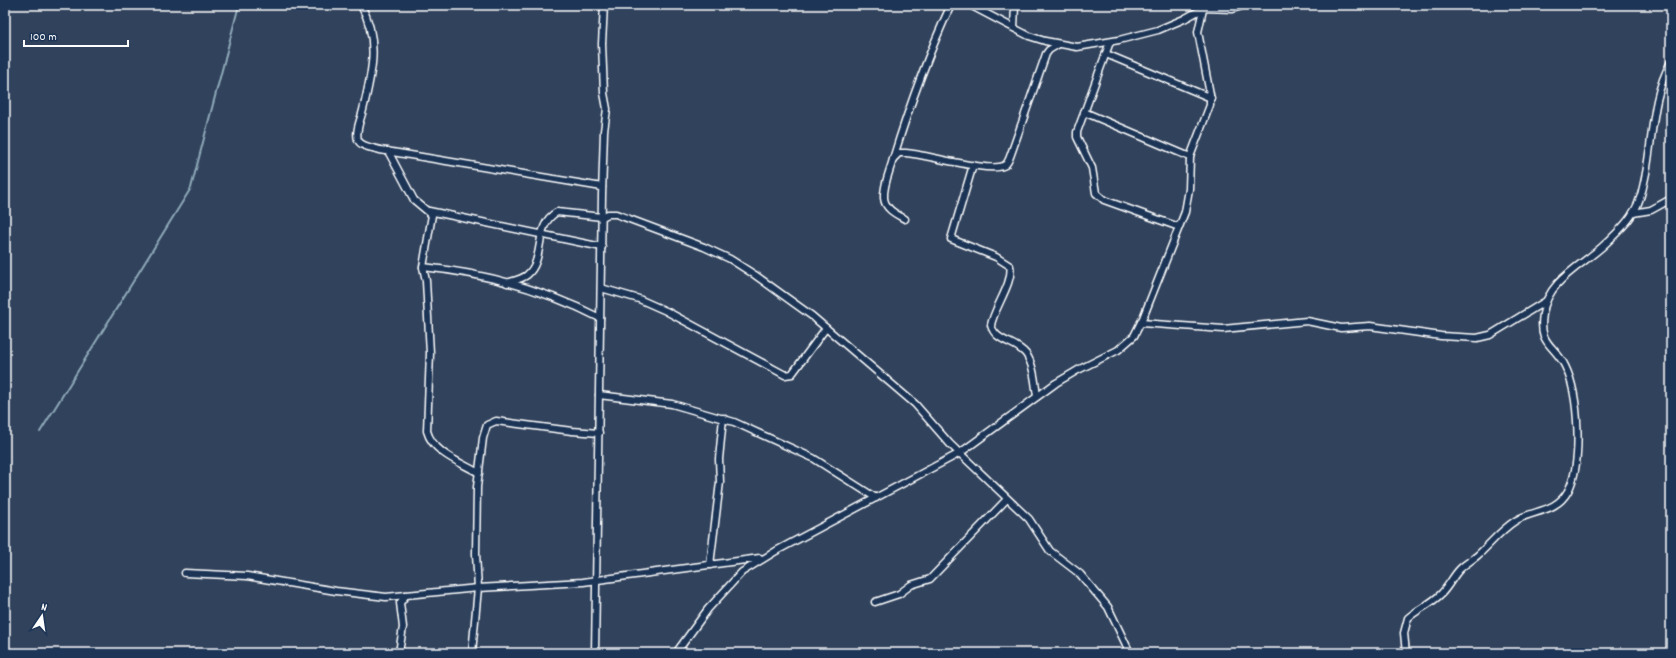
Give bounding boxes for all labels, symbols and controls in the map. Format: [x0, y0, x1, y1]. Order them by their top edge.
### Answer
scale bar [24, 22, 128, 48]
text: 100 m [30, 29, 57, 46]
north arrow [22, 596, 62, 636]
text: N [39, 600, 49, 617]

